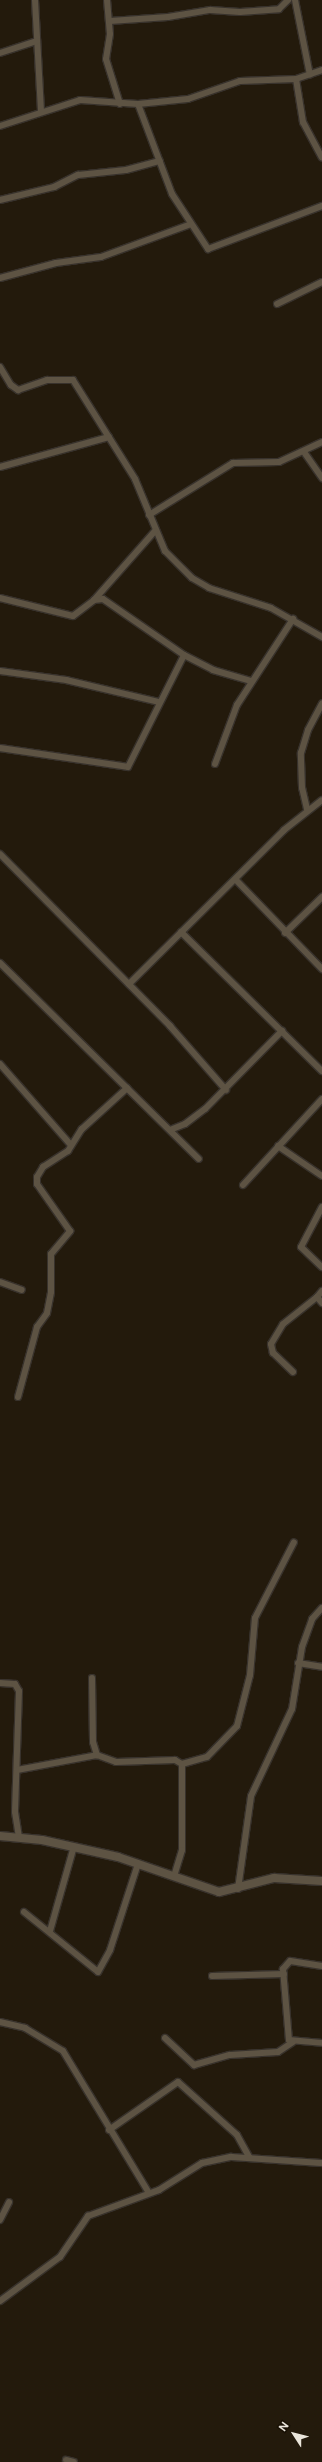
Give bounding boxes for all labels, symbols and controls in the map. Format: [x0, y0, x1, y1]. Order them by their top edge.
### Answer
north arrow [274, 2414, 314, 2454]
text: N [276, 2419, 292, 2434]

